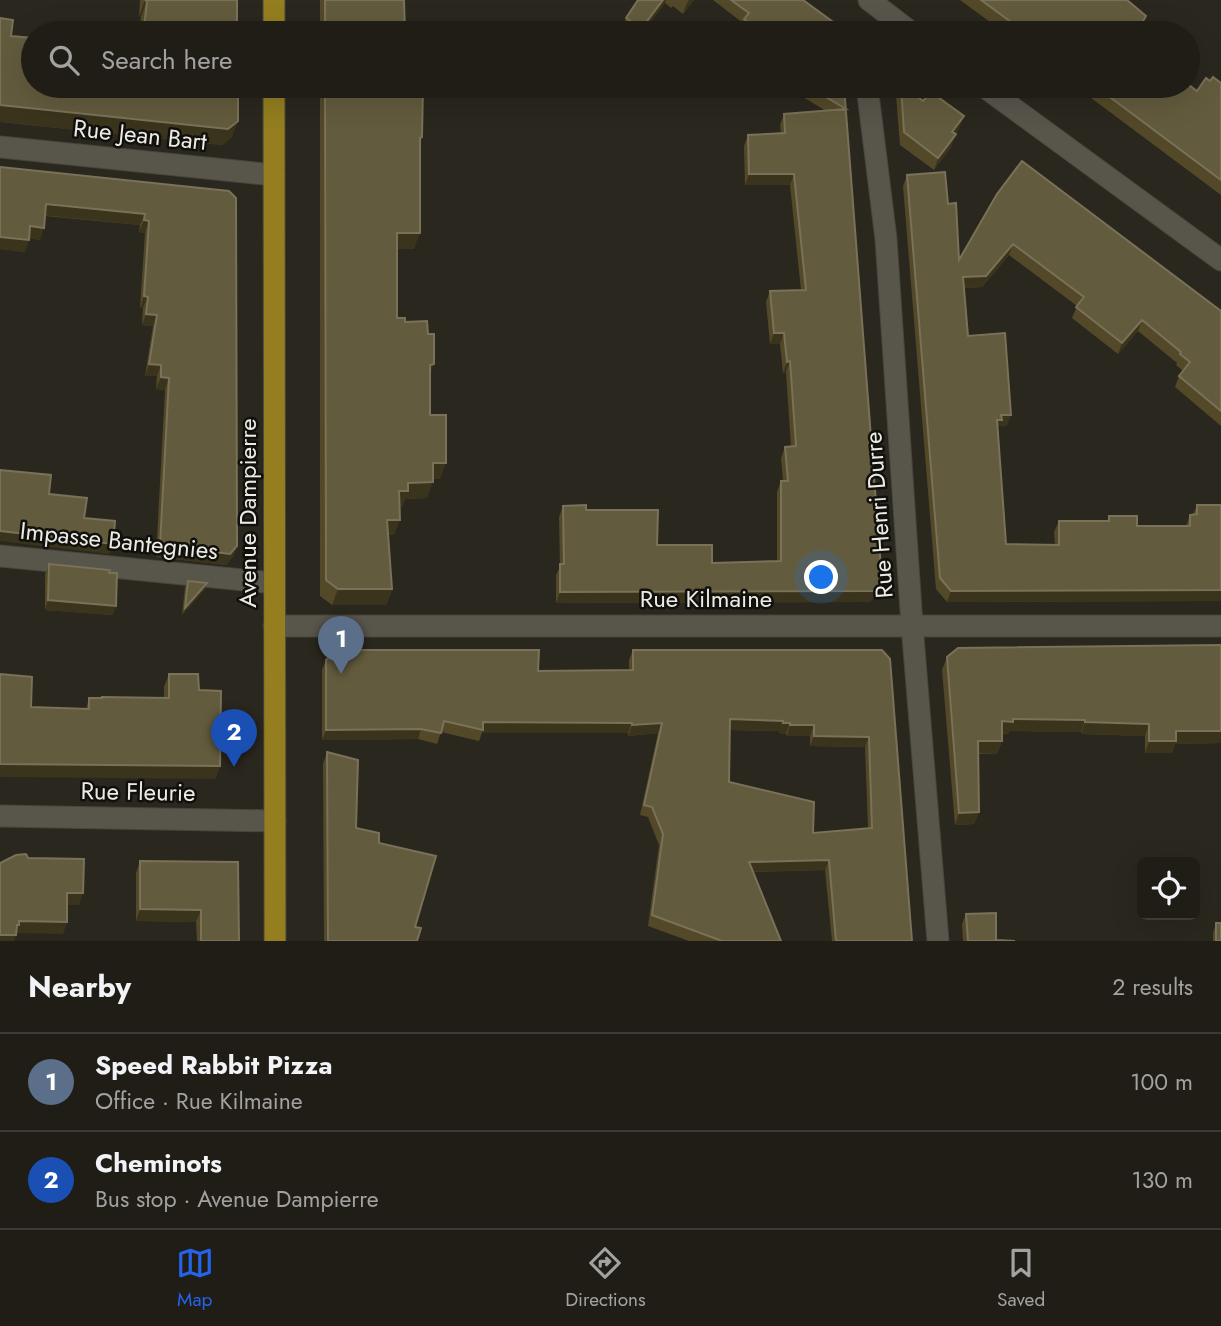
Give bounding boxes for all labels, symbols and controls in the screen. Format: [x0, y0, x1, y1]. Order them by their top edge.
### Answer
search box [21, 21, 1200, 98]
icon: search [45, 41, 83, 79]
text: Search here [101, 41, 233, 79]
street label: Rue Jean Bart [72, 110, 209, 159]
street label: Avenue Dampierre [230, 418, 265, 608]
street label: Rue Henri Durre [855, 431, 902, 599]
street label: Impasse Bantegnies [18, 513, 220, 568]
your location [804, 560, 838, 594]
street label: Rue Kilmaine [640, 581, 772, 616]
pin: 1 [318, 616, 364, 674]
pin: 2 [211, 709, 257, 767]
street label: Rue Fleurie [80, 773, 196, 810]
map controls [1137, 857, 1200, 920]
button: locate [1137, 857, 1200, 920]
text: Nearby [28, 965, 131, 1008]
text: 2 results [1112, 970, 1193, 1004]
text: Speed Rabbit Pizza [95, 1046, 332, 1084]
text: 1 [45, 1065, 57, 1099]
text: 100 m [1130, 1065, 1193, 1099]
text: Office · Rue Kilmaine [95, 1084, 303, 1118]
text: Cheminots [95, 1144, 222, 1182]
text: 2 [43, 1163, 59, 1197]
text: 130 m [1131, 1163, 1193, 1197]
text: Bus stop · Avenue Dampierre [95, 1182, 379, 1216]
tab: Map [176, 1244, 214, 1313]
tab: Directions [565, 1244, 646, 1313]
tab: Saved [997, 1244, 1045, 1313]

